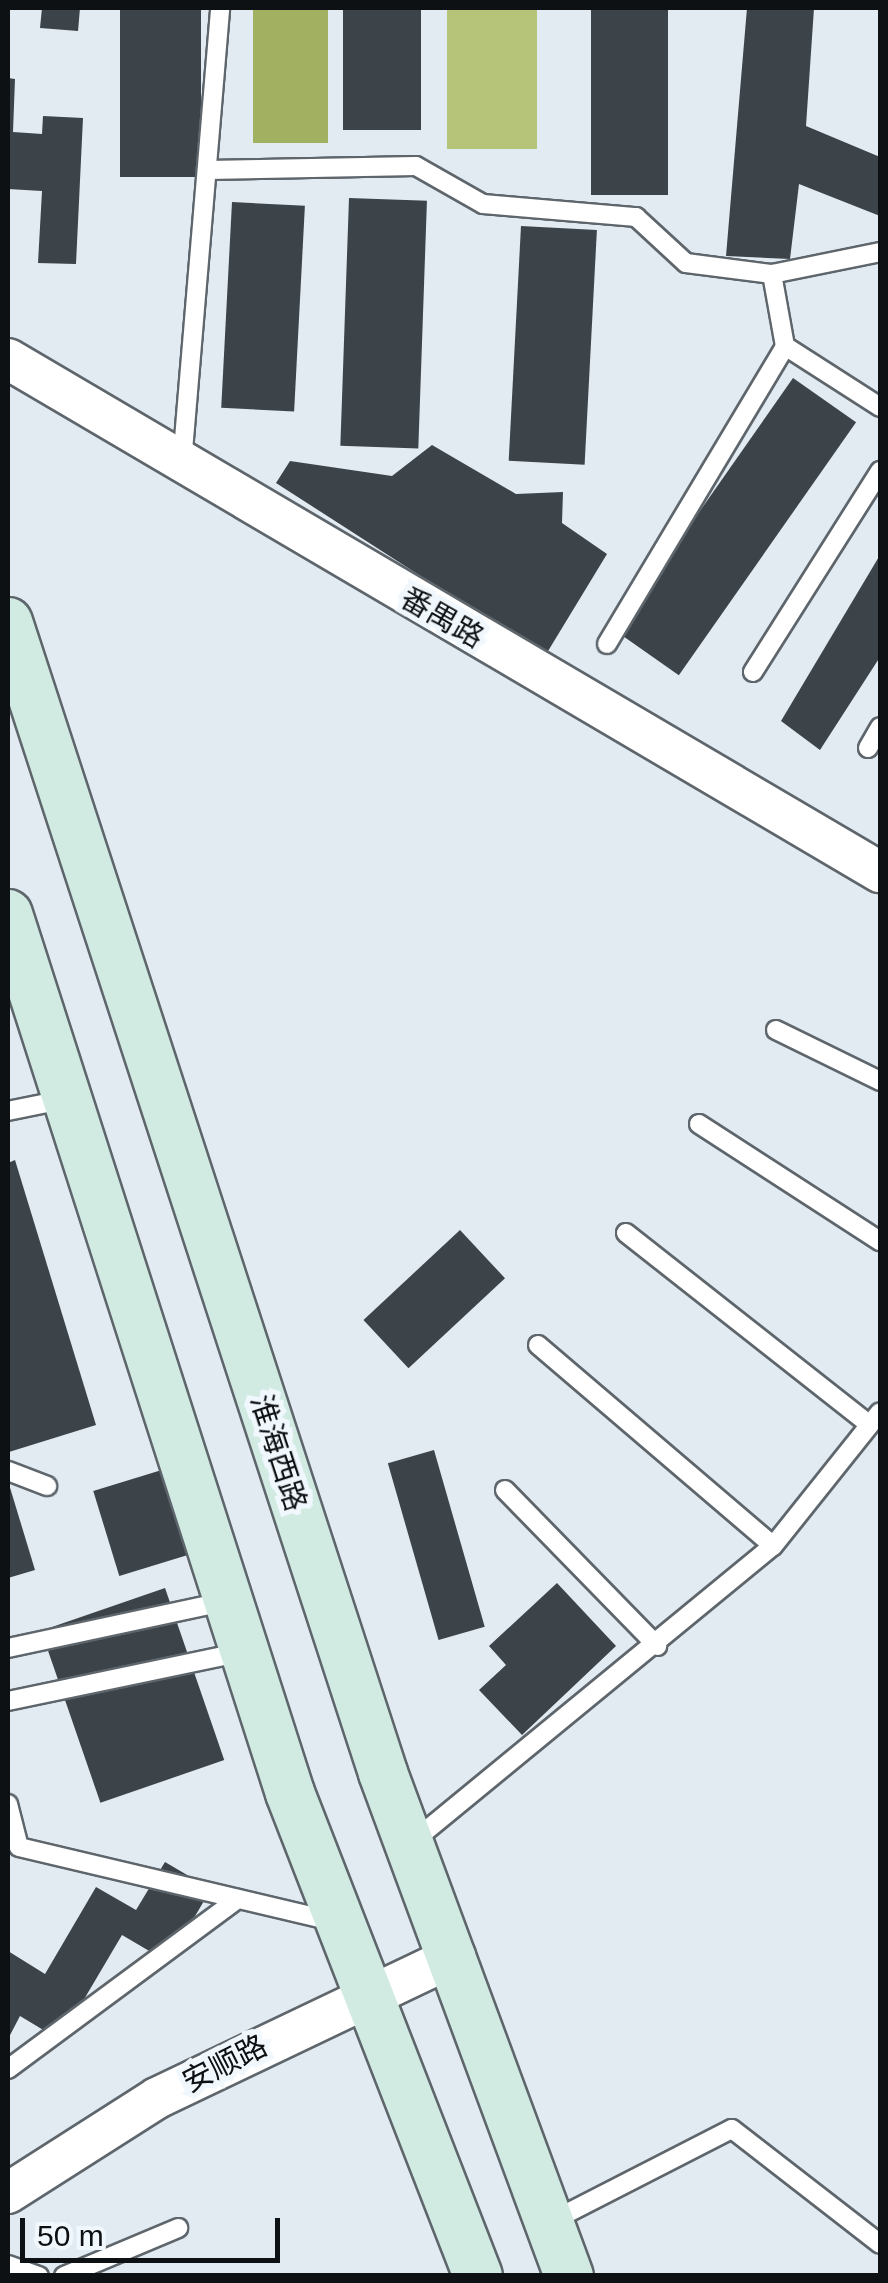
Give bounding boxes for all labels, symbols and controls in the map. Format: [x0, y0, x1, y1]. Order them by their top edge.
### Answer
street label: 番禺路 [394, 580, 490, 656]
street label: 淮海西路 [242, 1390, 314, 1516]
street label: 安顺路 [177, 2028, 273, 2100]
scale bar [25, 2198, 285, 2260]
text: 50 m [37, 2219, 104, 2252]

